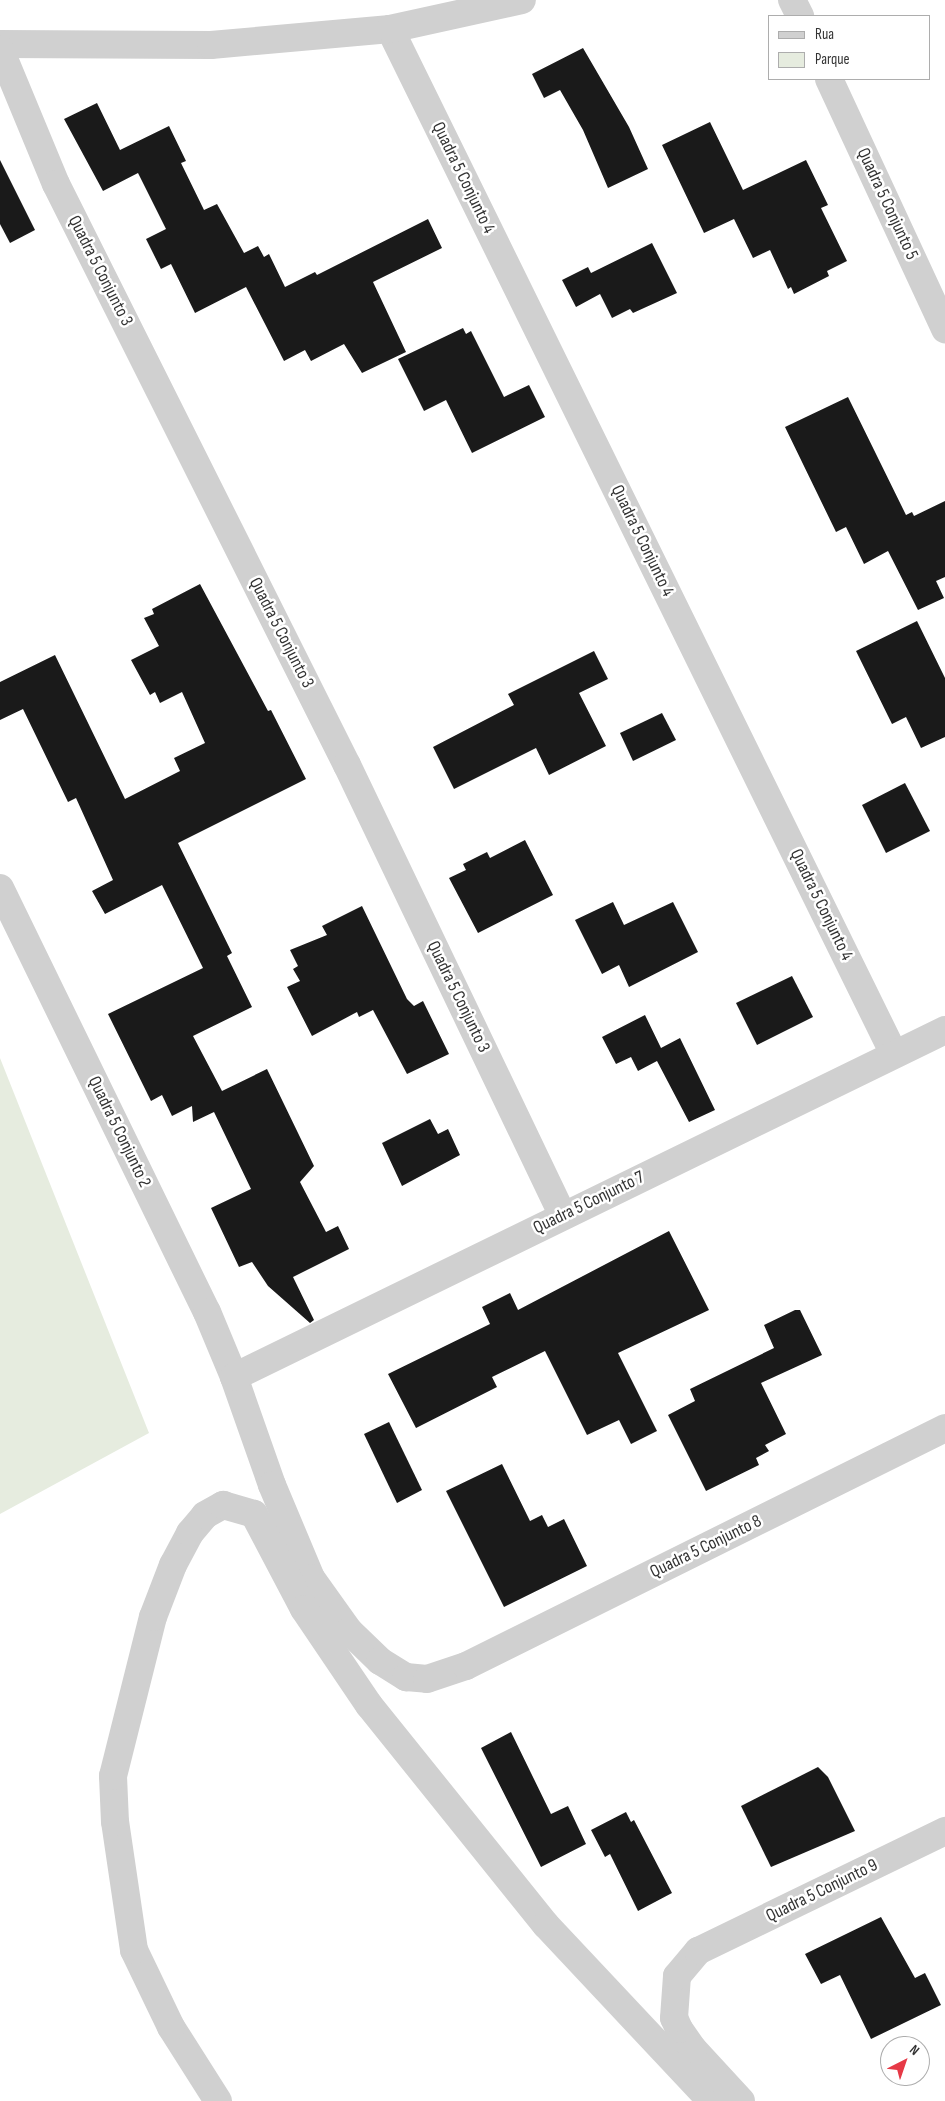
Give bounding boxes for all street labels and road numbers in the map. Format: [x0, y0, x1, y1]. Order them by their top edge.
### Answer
street label: Quadra 5 Conjunto 4 [427, 119, 499, 237]
street label: Quadra 5 Conjunto 5 [852, 145, 922, 263]
street label: Quadra 5 Conjunto 3 [63, 212, 137, 330]
street label: Quadra 5 Conjunto 4 [606, 482, 678, 600]
street label: Quadra 5 Conjunto 3 [244, 574, 318, 692]
street label: Quadra 5 Conjunto 4 [785, 846, 857, 964]
street label: Quadra 5 Conjunto 3 [422, 938, 494, 1056]
street label: Quadra 5 Conjunto 2 [83, 1073, 155, 1191]
street label: Quadra 5 Conjunto 7 [530, 1167, 648, 1239]
street label: Quadra 5 Conjunto 8 [647, 1511, 765, 1583]
street label: Quadra 5 Conjunto 9 [763, 1855, 881, 1927]

